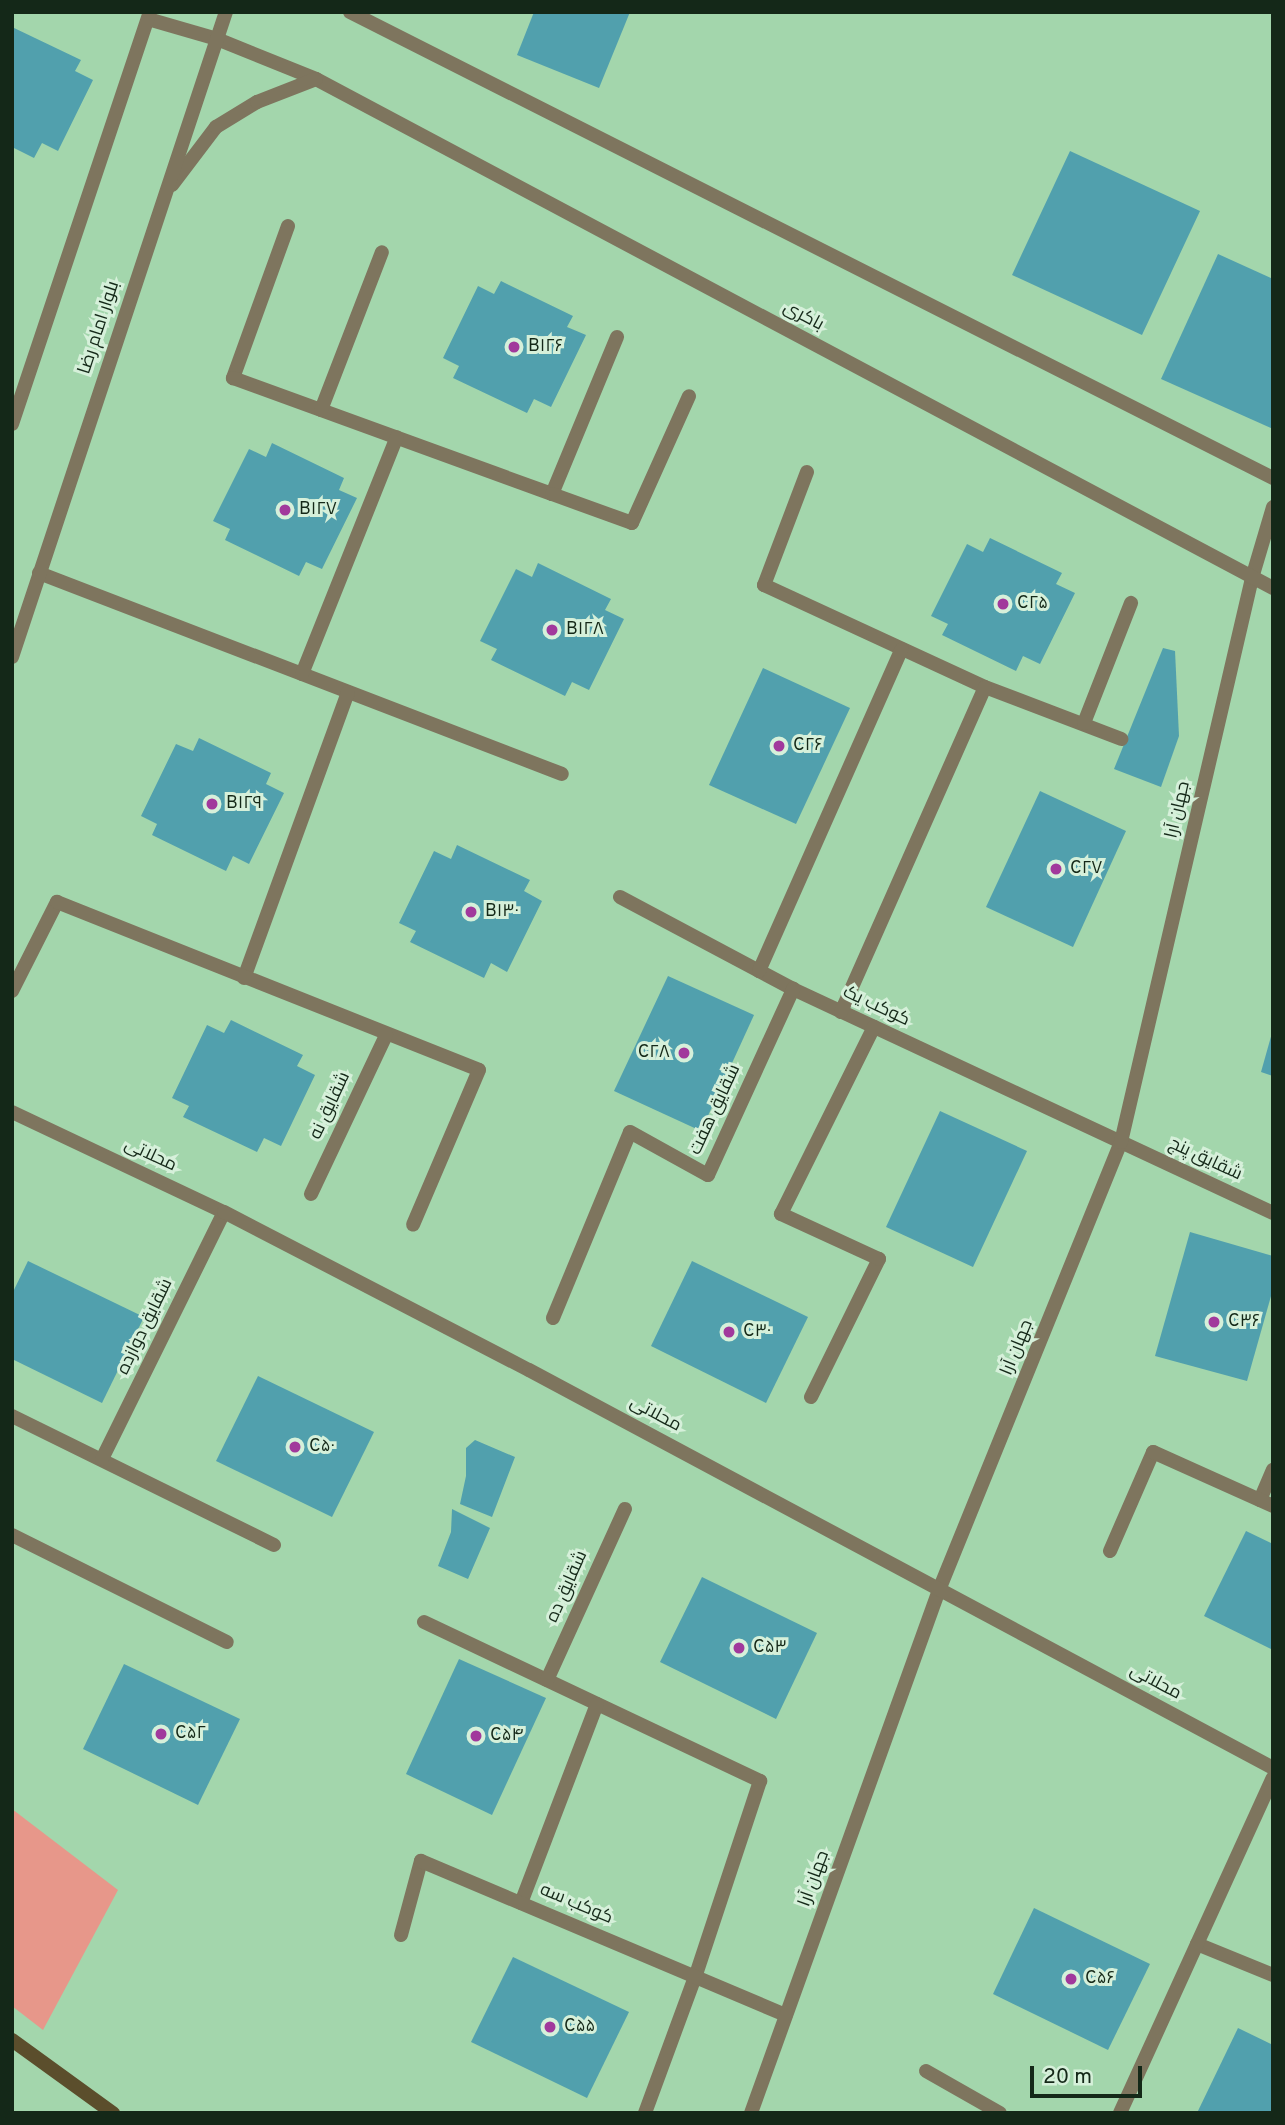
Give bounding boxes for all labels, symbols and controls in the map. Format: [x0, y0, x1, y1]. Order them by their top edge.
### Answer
street label: بلوار امام رضا [75, 279, 125, 377]
street label: باکری [779, 297, 827, 337]
place label: B۱۲۶ [528, 336, 563, 358]
marker: B۱۲۶ [506, 339, 522, 355]
place label: B۱۲۷ [299, 499, 337, 521]
marker: B۱۲۷ [277, 502, 293, 518]
place label: C۲۵ [1017, 593, 1048, 615]
marker: C۲۵ [995, 596, 1011, 612]
place label: B۱۲۸ [566, 619, 604, 641]
marker: B۱۲۸ [544, 622, 560, 638]
place label: C۲۶ [793, 735, 823, 757]
marker: C۲۶ [771, 738, 787, 754]
street label: جهان آرا [1162, 779, 1196, 841]
place label: B۱۲۹ [226, 793, 262, 815]
marker: B۱۲۹ [204, 796, 220, 812]
place label: C۲۷ [1070, 858, 1102, 880]
marker: C۲۷ [1048, 861, 1064, 877]
place label: B۱۳۰ [485, 901, 519, 923]
marker: B۱۳۰ [463, 904, 479, 920]
street label: کوکب یک [839, 982, 913, 1032]
place label: C۲۸ [638, 1042, 670, 1064]
marker: C۲۸ [676, 1045, 692, 1061]
street label: شقایق هفت [686, 1061, 746, 1159]
street label: شقایق نه [306, 1069, 356, 1143]
street label: شقایق پنج [1165, 1134, 1245, 1186]
street label: محلاتی [120, 1135, 180, 1177]
street label: شقایق دوازده [113, 1275, 179, 1379]
place label: C۳۶ [1228, 1311, 1260, 1333]
marker: C۳۶ [1206, 1314, 1222, 1330]
street label: جهان آرا [997, 1317, 1039, 1379]
place label: C۳۰ [743, 1321, 771, 1343]
marker: C۳۰ [721, 1324, 737, 1340]
street label: محلاتی [626, 1393, 684, 1437]
place label: C۵۰ [309, 1436, 335, 1458]
marker: C۵۰ [287, 1439, 303, 1455]
street label: شقایق ده [543, 1548, 593, 1626]
place label: C۵۳ [753, 1637, 787, 1659]
marker: C۵۳ [731, 1640, 747, 1656]
street label: محلاتی [1126, 1661, 1184, 1705]
place label: C۵۲ [175, 1723, 206, 1745]
place label: C۵۴ [490, 1725, 523, 1747]
marker: C۵۲ [153, 1726, 169, 1742]
marker: C۵۴ [468, 1728, 484, 1744]
street label: جهان آرا [795, 1848, 835, 1910]
street label: کوکب سه [536, 1880, 616, 1930]
place label: C۵۶ [1085, 1968, 1115, 1990]
marker: C۵۶ [1063, 1971, 1079, 1987]
place label: C۵۵ [564, 2016, 595, 2038]
marker: C۵۵ [542, 2019, 558, 2035]
scale bar [1033, 2052, 1145, 2096]
text: 20 m [1043, 2064, 1092, 2091]

